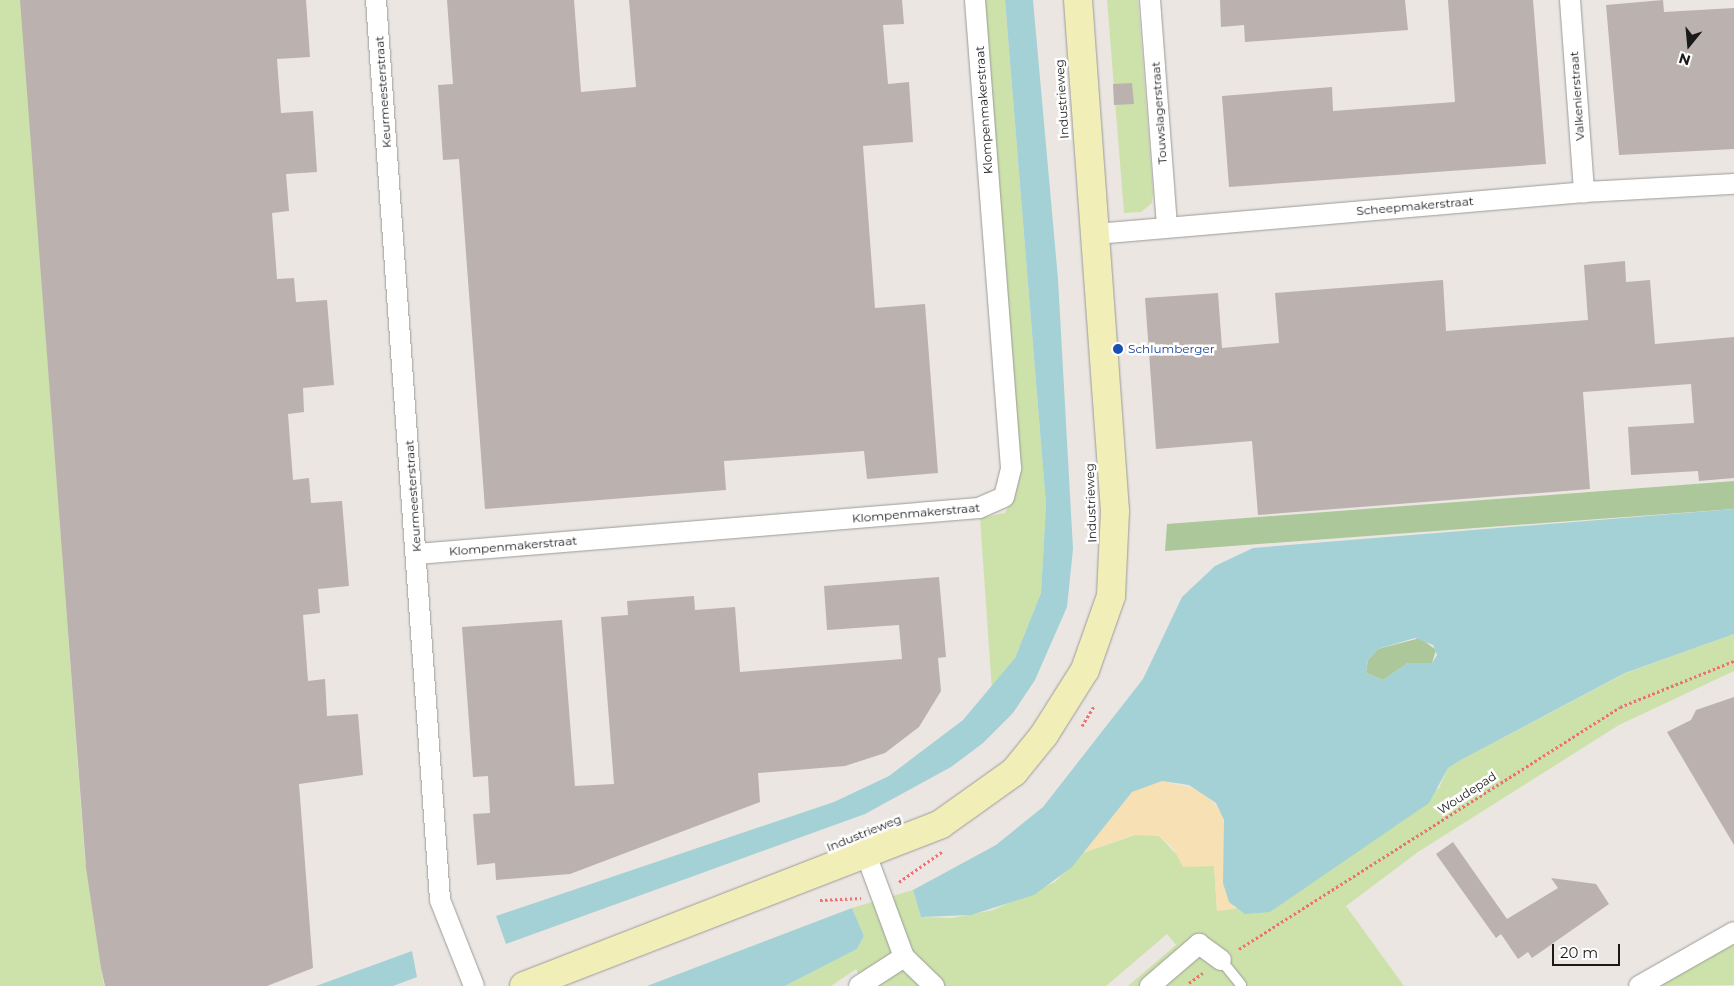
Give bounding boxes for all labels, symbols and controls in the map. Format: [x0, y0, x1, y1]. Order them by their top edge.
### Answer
north arrow [1664, 20, 1714, 70]
street label: Keurmeesterstraat [372, 36, 394, 148]
street label: Klompenmakerstraat [972, 45, 996, 175]
text: N [1677, 49, 1693, 70]
street label: Valkenierstraat [1567, 51, 1587, 141]
street label: Industrieweg [1052, 59, 1072, 139]
street label: Touwslagerstraat [1148, 61, 1170, 165]
street label: Scheepmakerstraat [1356, 194, 1474, 218]
place label: Schlumberger [1128, 342, 1215, 356]
marker: Schlumberger [1112, 343, 1124, 355]
street label: Keurmeesterstraat [402, 440, 424, 552]
street label: Industrieweg [1082, 463, 1100, 543]
street label: Klompenmakerstraat [851, 500, 981, 526]
street label: Klompenmakerstraat [448, 533, 578, 559]
street label: Woudepad [1435, 769, 1499, 817]
street label: Industrieweg [824, 811, 904, 855]
scale bar [1554, 934, 1622, 966]
text: 20 m [1560, 943, 1598, 962]

